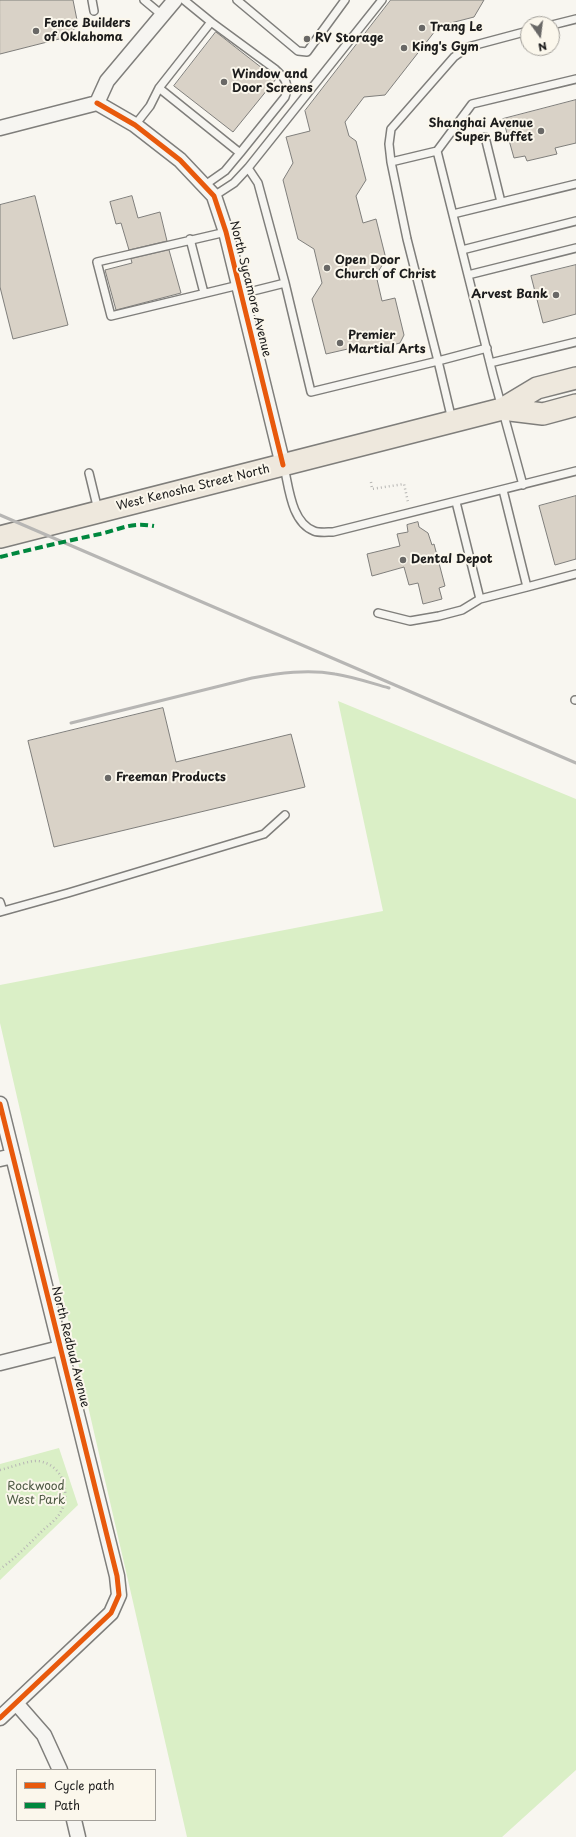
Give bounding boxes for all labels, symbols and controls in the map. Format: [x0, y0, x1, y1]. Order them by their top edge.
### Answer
north arrow [520, 16, 560, 56]
place label: Fence Builders of Oklahoma [44, 17, 131, 45]
place label: Trang Le [430, 21, 483, 35]
marker: Trang Le [417, 23, 427, 33]
marker: Fence Builders of Oklahoma [31, 26, 41, 36]
place label: RV Storage [315, 32, 383, 46]
marker: RV Storage [302, 34, 312, 44]
text: N [536, 38, 549, 56]
place label: King's Gym [412, 41, 479, 55]
marker: King's Gym [399, 43, 409, 53]
place label: Window and Door Screens [232, 68, 313, 96]
marker: Window and Door Screens [219, 77, 229, 87]
place label: Shanghai Avenue Super Buffet [429, 117, 533, 145]
marker: Shanghai Avenue Super Buffet [536, 126, 546, 136]
street label: North Sycamore Avenue [226, 220, 274, 358]
place label: Open Door Church of Christ [335, 254, 436, 282]
marker: Open Door Church of Christ [322, 263, 332, 273]
place label: Arvest Bank [471, 288, 548, 302]
marker: Arvest Bank [551, 290, 561, 300]
place label: Premier Martial Arts [348, 329, 426, 357]
marker: Premier Martial Arts [335, 338, 345, 348]
street label: West Kenosha Street North [115, 462, 271, 514]
place label: Dental Depot [411, 553, 493, 567]
marker: Dental Depot [398, 555, 408, 565]
place label: Freeman Products [116, 771, 226, 785]
marker: Freeman Products [103, 773, 113, 783]
street label: North Redbud Avenue [48, 1285, 92, 1409]
park label: Rockwood West Park [7, 1480, 65, 1508]
legend [16, 1769, 156, 1821]
text: Cycle path [54, 1776, 115, 1794]
text: Path [54, 1796, 80, 1814]

